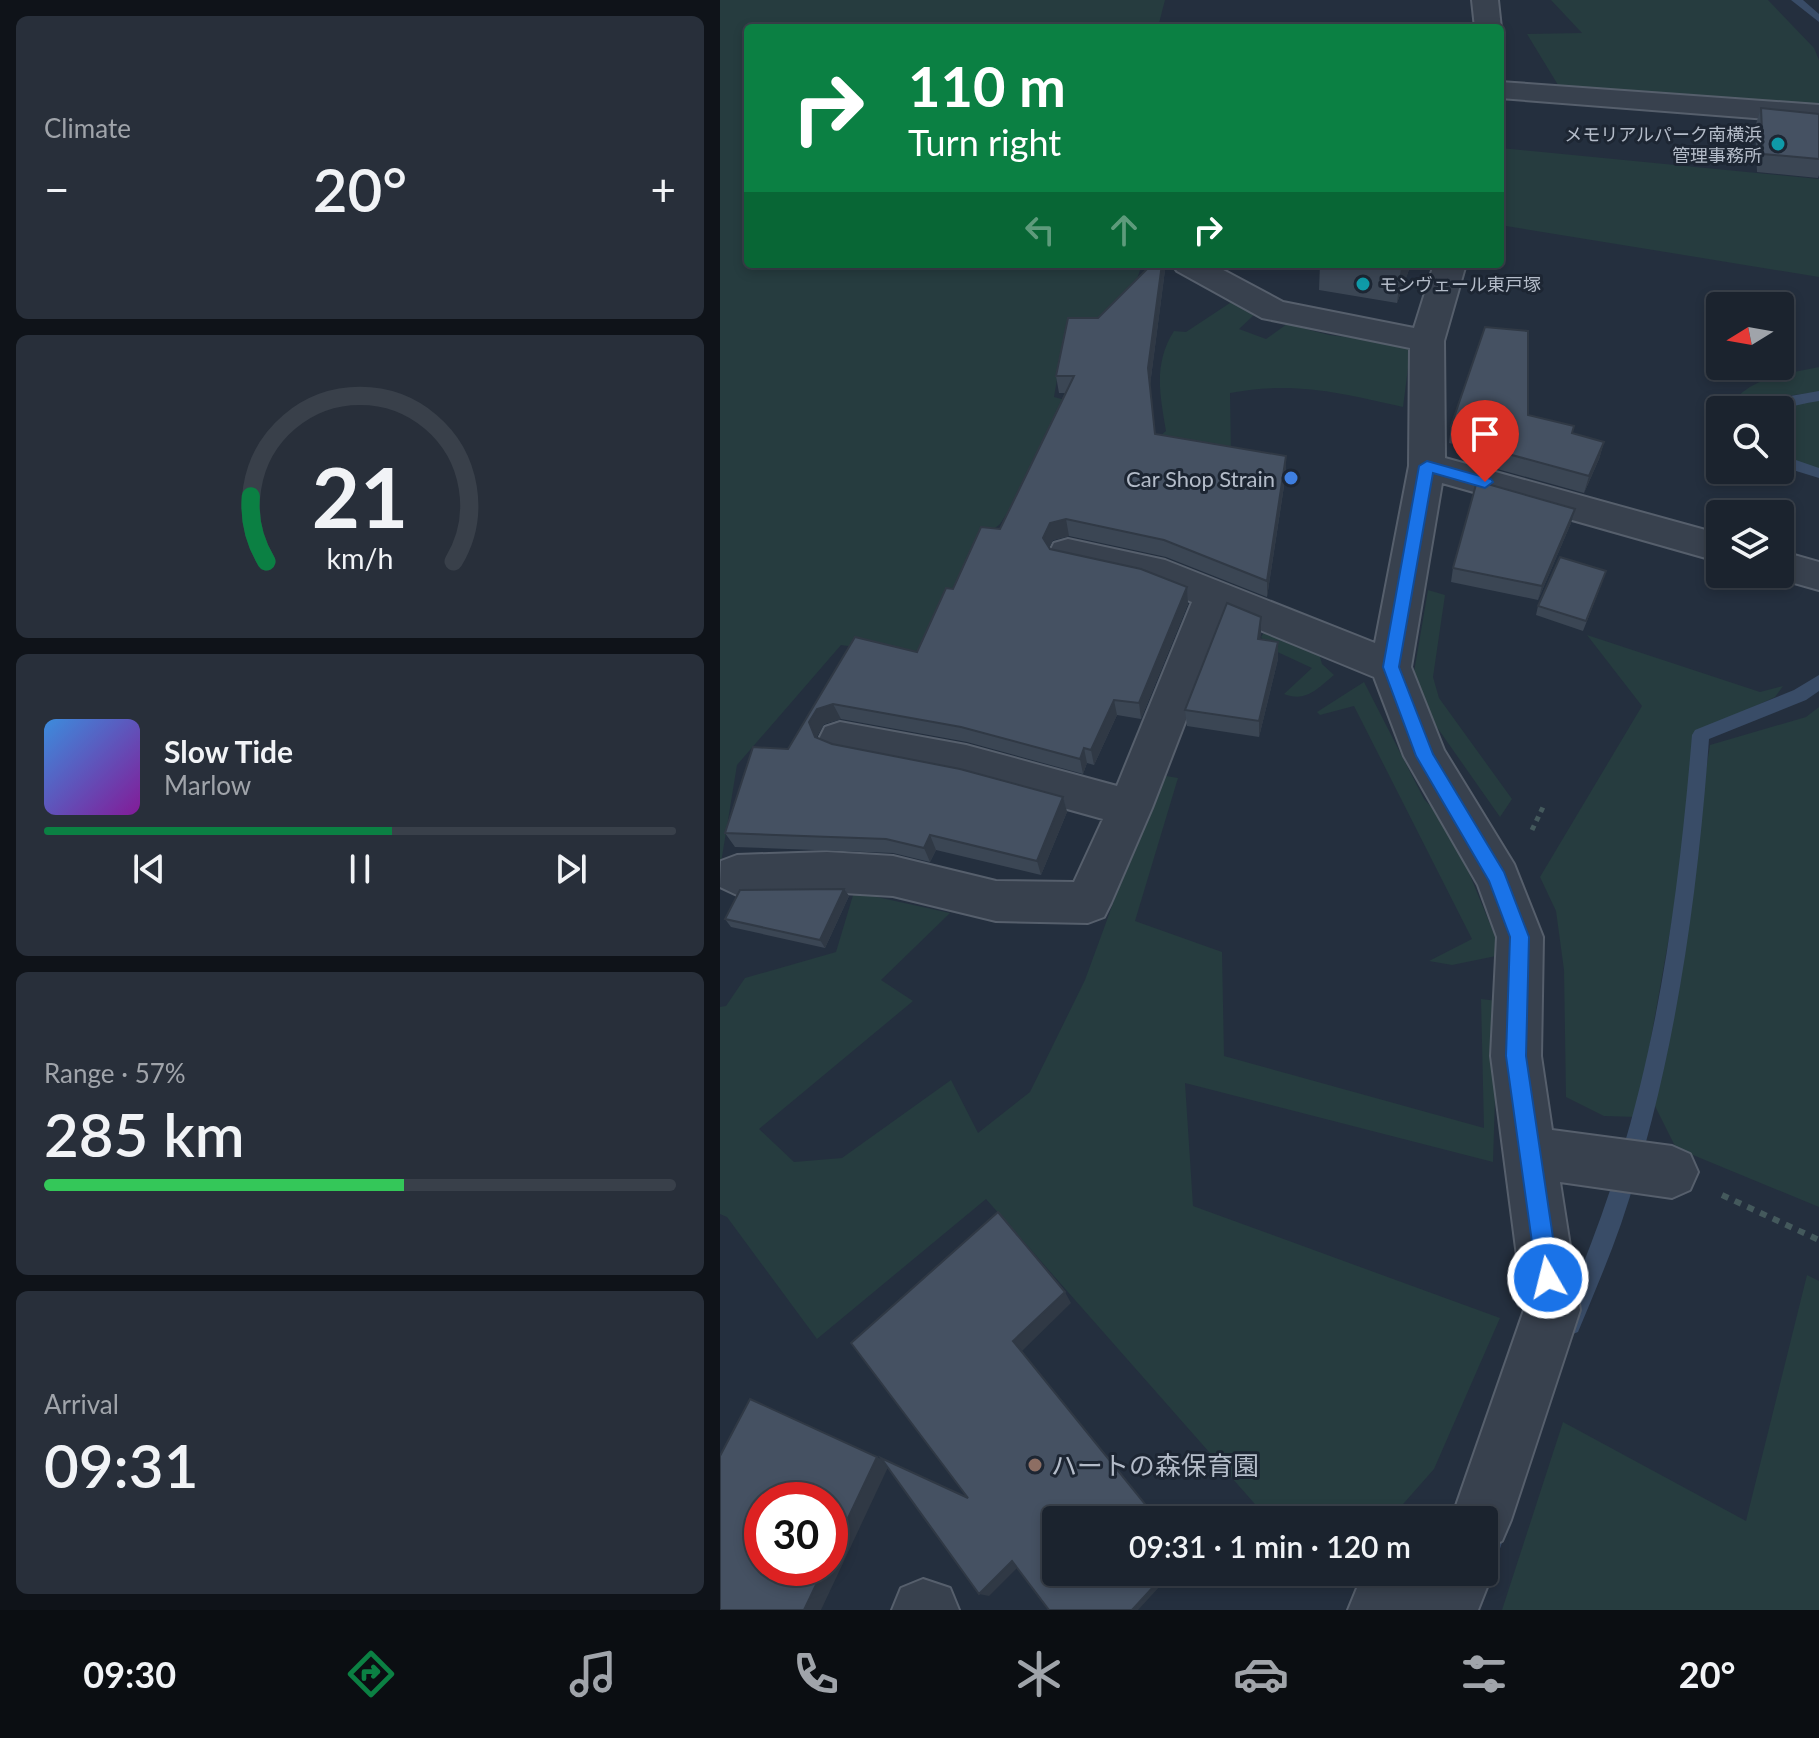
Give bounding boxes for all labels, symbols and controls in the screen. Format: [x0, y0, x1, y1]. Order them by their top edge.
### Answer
text: 110 m [908, 52, 1066, 119]
icon: right [776, 56, 880, 160]
text: Climate [44, 112, 131, 144]
text: Turn right [908, 120, 1061, 164]
place label: メモリアルパーク南横浜 管理事務所 [1564, 123, 1762, 166]
marker: メモリアルパーク南横浜 管理事務所 [1769, 135, 1787, 153]
text: 20° [313, 153, 407, 225]
text: − [44, 163, 70, 215]
text: + [650, 163, 676, 215]
icon: left [1018, 208, 1062, 252]
icon: ahead [1102, 208, 1146, 252]
icon: right [1186, 208, 1230, 252]
place label: モンヴェール東戸塚 [1379, 273, 1541, 295]
marker: モンヴェール東戸塚 [1354, 275, 1372, 293]
north arrow [1706, 292, 1794, 380]
map controls [1706, 292, 1794, 588]
button: search [1706, 396, 1794, 484]
pin [1451, 400, 1519, 482]
icon: arrive [1463, 412, 1507, 456]
text: 21 [312, 446, 408, 546]
place label: Car Shop Strain [1126, 465, 1275, 492]
marker: Car Shop Strain [1282, 469, 1300, 487]
button: layers [1706, 500, 1794, 588]
text: km/h [327, 541, 393, 575]
text: Slow Tide [164, 733, 293, 769]
text: Marlow [164, 769, 251, 801]
icon: previous [127, 847, 171, 891]
icon: pause [338, 847, 382, 891]
icon: next [549, 847, 593, 891]
text: Range · 57% [44, 1057, 186, 1089]
text: 285 km [44, 1098, 245, 1170]
position arrow [1506, 1236, 1590, 1320]
text: Arrival [44, 1388, 119, 1420]
text: 09:31 [44, 1429, 198, 1501]
place label: ハートの森保育園 [1051, 1449, 1259, 1481]
marker: ハートの森保育園 [1026, 1456, 1044, 1474]
speed limit sign: 30 [744, 1482, 848, 1586]
text: 09:31 · 1 min · 120 m [1129, 1528, 1411, 1564]
icon: directions [343, 1646, 399, 1702]
icon: music [565, 1646, 621, 1702]
icon: phone [788, 1646, 844, 1702]
icon: climate [1011, 1646, 1067, 1702]
icon: car [1233, 1646, 1289, 1702]
icon: filters [1456, 1646, 1512, 1702]
text: 09:30 [83, 1652, 176, 1696]
text: 20° [1679, 1652, 1736, 1696]

